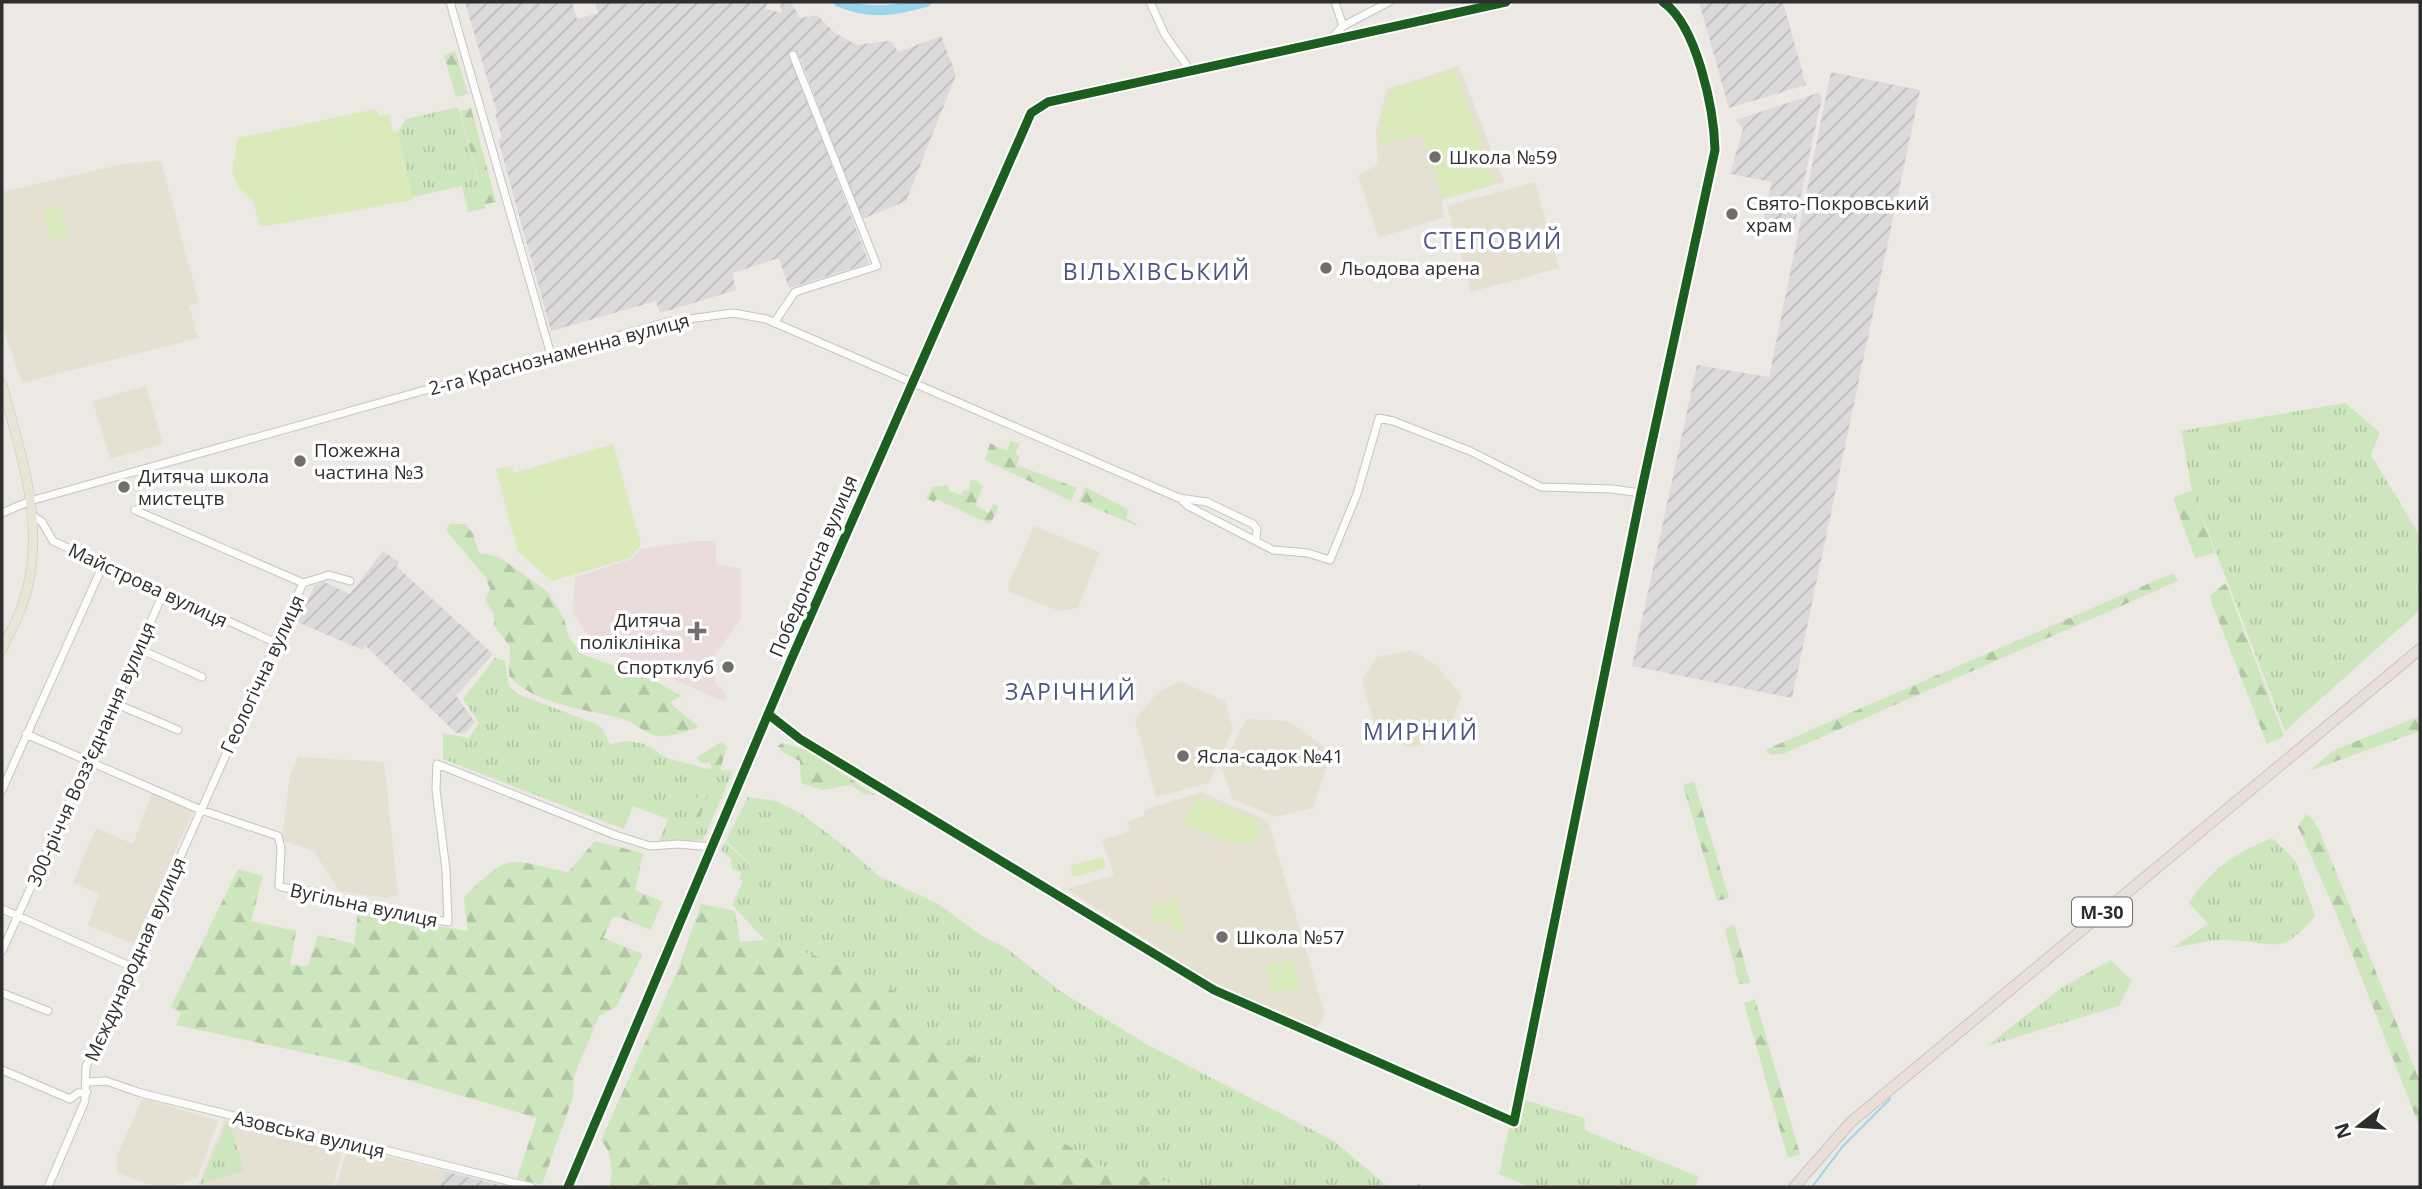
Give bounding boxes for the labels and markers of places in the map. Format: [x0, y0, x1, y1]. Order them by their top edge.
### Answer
place label: Школа №59 [1449, 144, 1557, 170]
marker: Школа №59 [1427, 149, 1443, 165]
place label: Свято-Покровський храм [1746, 190, 1929, 238]
marker: Свято-Покровський храм [1724, 206, 1740, 222]
place label: Льодова арена [1340, 255, 1480, 281]
marker: Льодова арена [1318, 260, 1334, 276]
place label: Пожежна частина №3 [314, 437, 424, 485]
marker: Пожежна частина №3 [292, 453, 308, 469]
place label: Дитяча школа мистецтв [138, 463, 269, 511]
marker: Дитяча школа мистецтв [116, 479, 132, 495]
place label: Дитяча поліклініка [579, 607, 681, 655]
marker: Дитяча поліклініка [687, 621, 707, 641]
place label: Спортклуб [617, 654, 714, 680]
marker: Спортклуб [720, 659, 736, 675]
place label: Ясла-садок №41 [1197, 743, 1344, 769]
marker: Ясла-садок №41 [1175, 748, 1191, 764]
place label: Школа №57 [1236, 924, 1344, 950]
marker: Школа №57 [1214, 929, 1230, 945]

